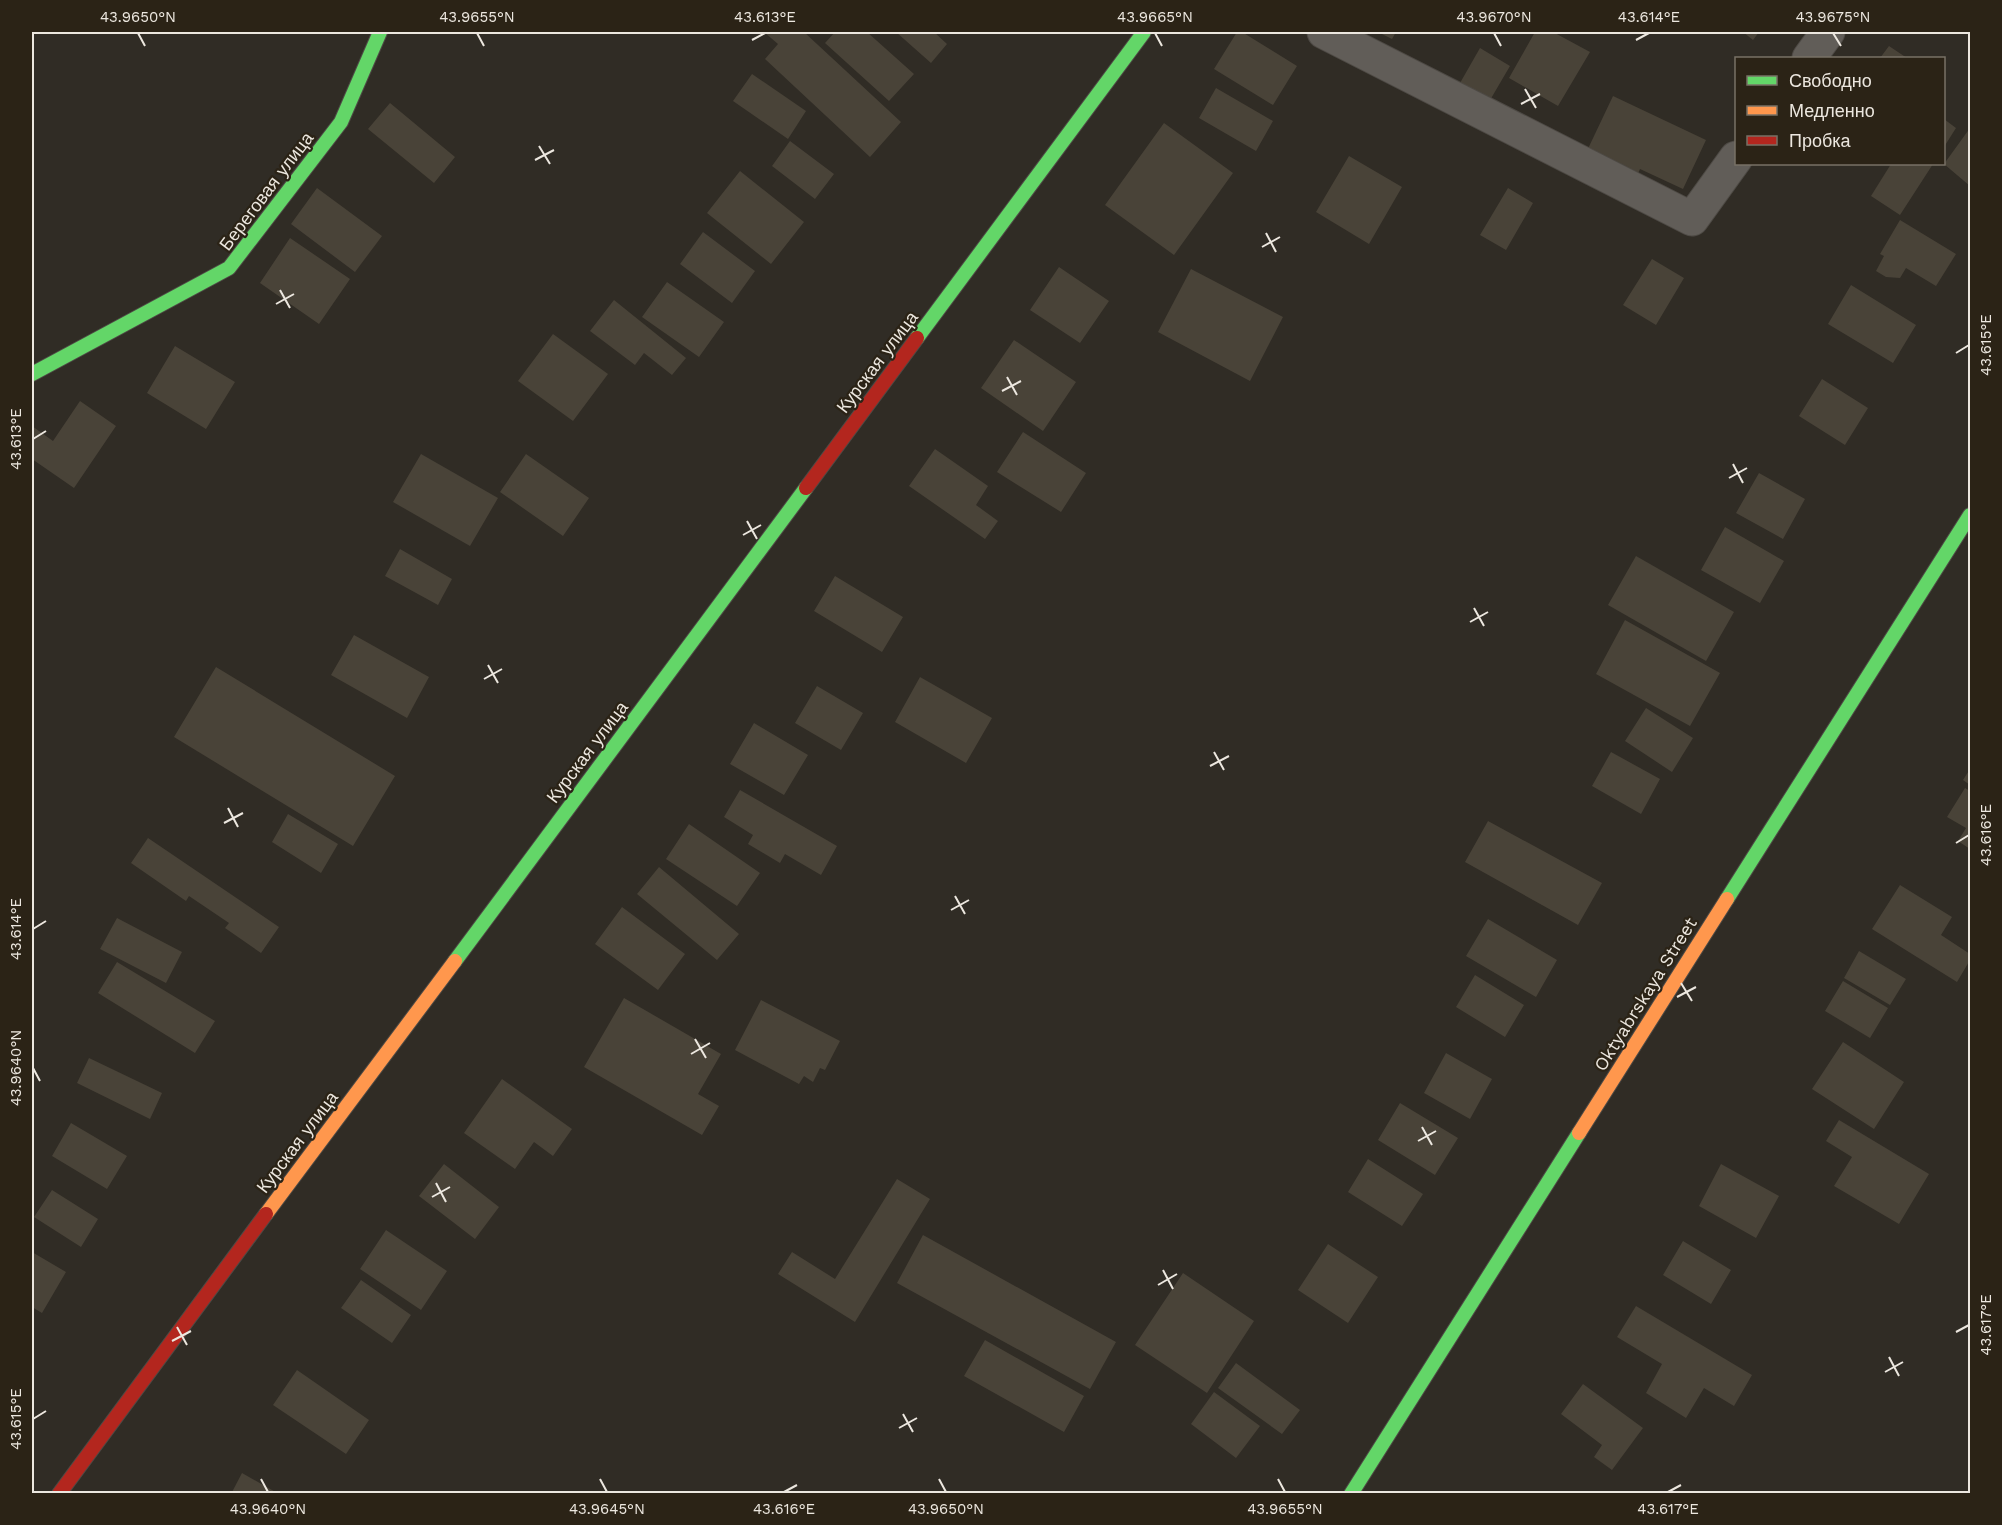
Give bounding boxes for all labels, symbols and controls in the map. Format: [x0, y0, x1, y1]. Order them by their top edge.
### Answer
text: 43.9650°N [100, 8, 176, 26]
text: 43.9655°N [439, 8, 515, 26]
text: 43.613°E [734, 8, 796, 26]
text: 43.9665°N [1117, 8, 1193, 26]
text: 43.9670°N [1456, 8, 1532, 26]
text: 43.614°E [1618, 8, 1680, 26]
text: 43.9675°N [1795, 8, 1871, 26]
legend [1735, 57, 1945, 165]
text: Свободно [1789, 70, 1872, 91]
text: Медленно [1789, 100, 1875, 121]
street label: Береговая улица [215, 127, 318, 254]
text: Пробка [1789, 130, 1852, 151]
street label: Курская улица [832, 306, 923, 417]
text: 43.615°E [1977, 314, 1995, 376]
text: 43.613°E [7, 408, 25, 470]
street label: Курская улица [542, 696, 633, 807]
text: 43.616°E [1977, 804, 1995, 866]
text: 43.614°E [7, 898, 25, 960]
street label: Oktyabrskaya Street [1589, 913, 1701, 1075]
text: 43.9640°N [7, 1030, 25, 1106]
street label: Курская улица [252, 1086, 343, 1197]
text: 43.617°E [1977, 1294, 1995, 1356]
text: 43.615°E [7, 1388, 25, 1450]
text: 43.9640°N [230, 1500, 306, 1518]
text: 43.9645°N [569, 1500, 645, 1518]
text: 43.616°E [753, 1500, 815, 1518]
text: 43.9650°N [908, 1500, 984, 1518]
text: 43.9655°N [1247, 1500, 1323, 1518]
text: 43.617°E [1637, 1500, 1699, 1518]

